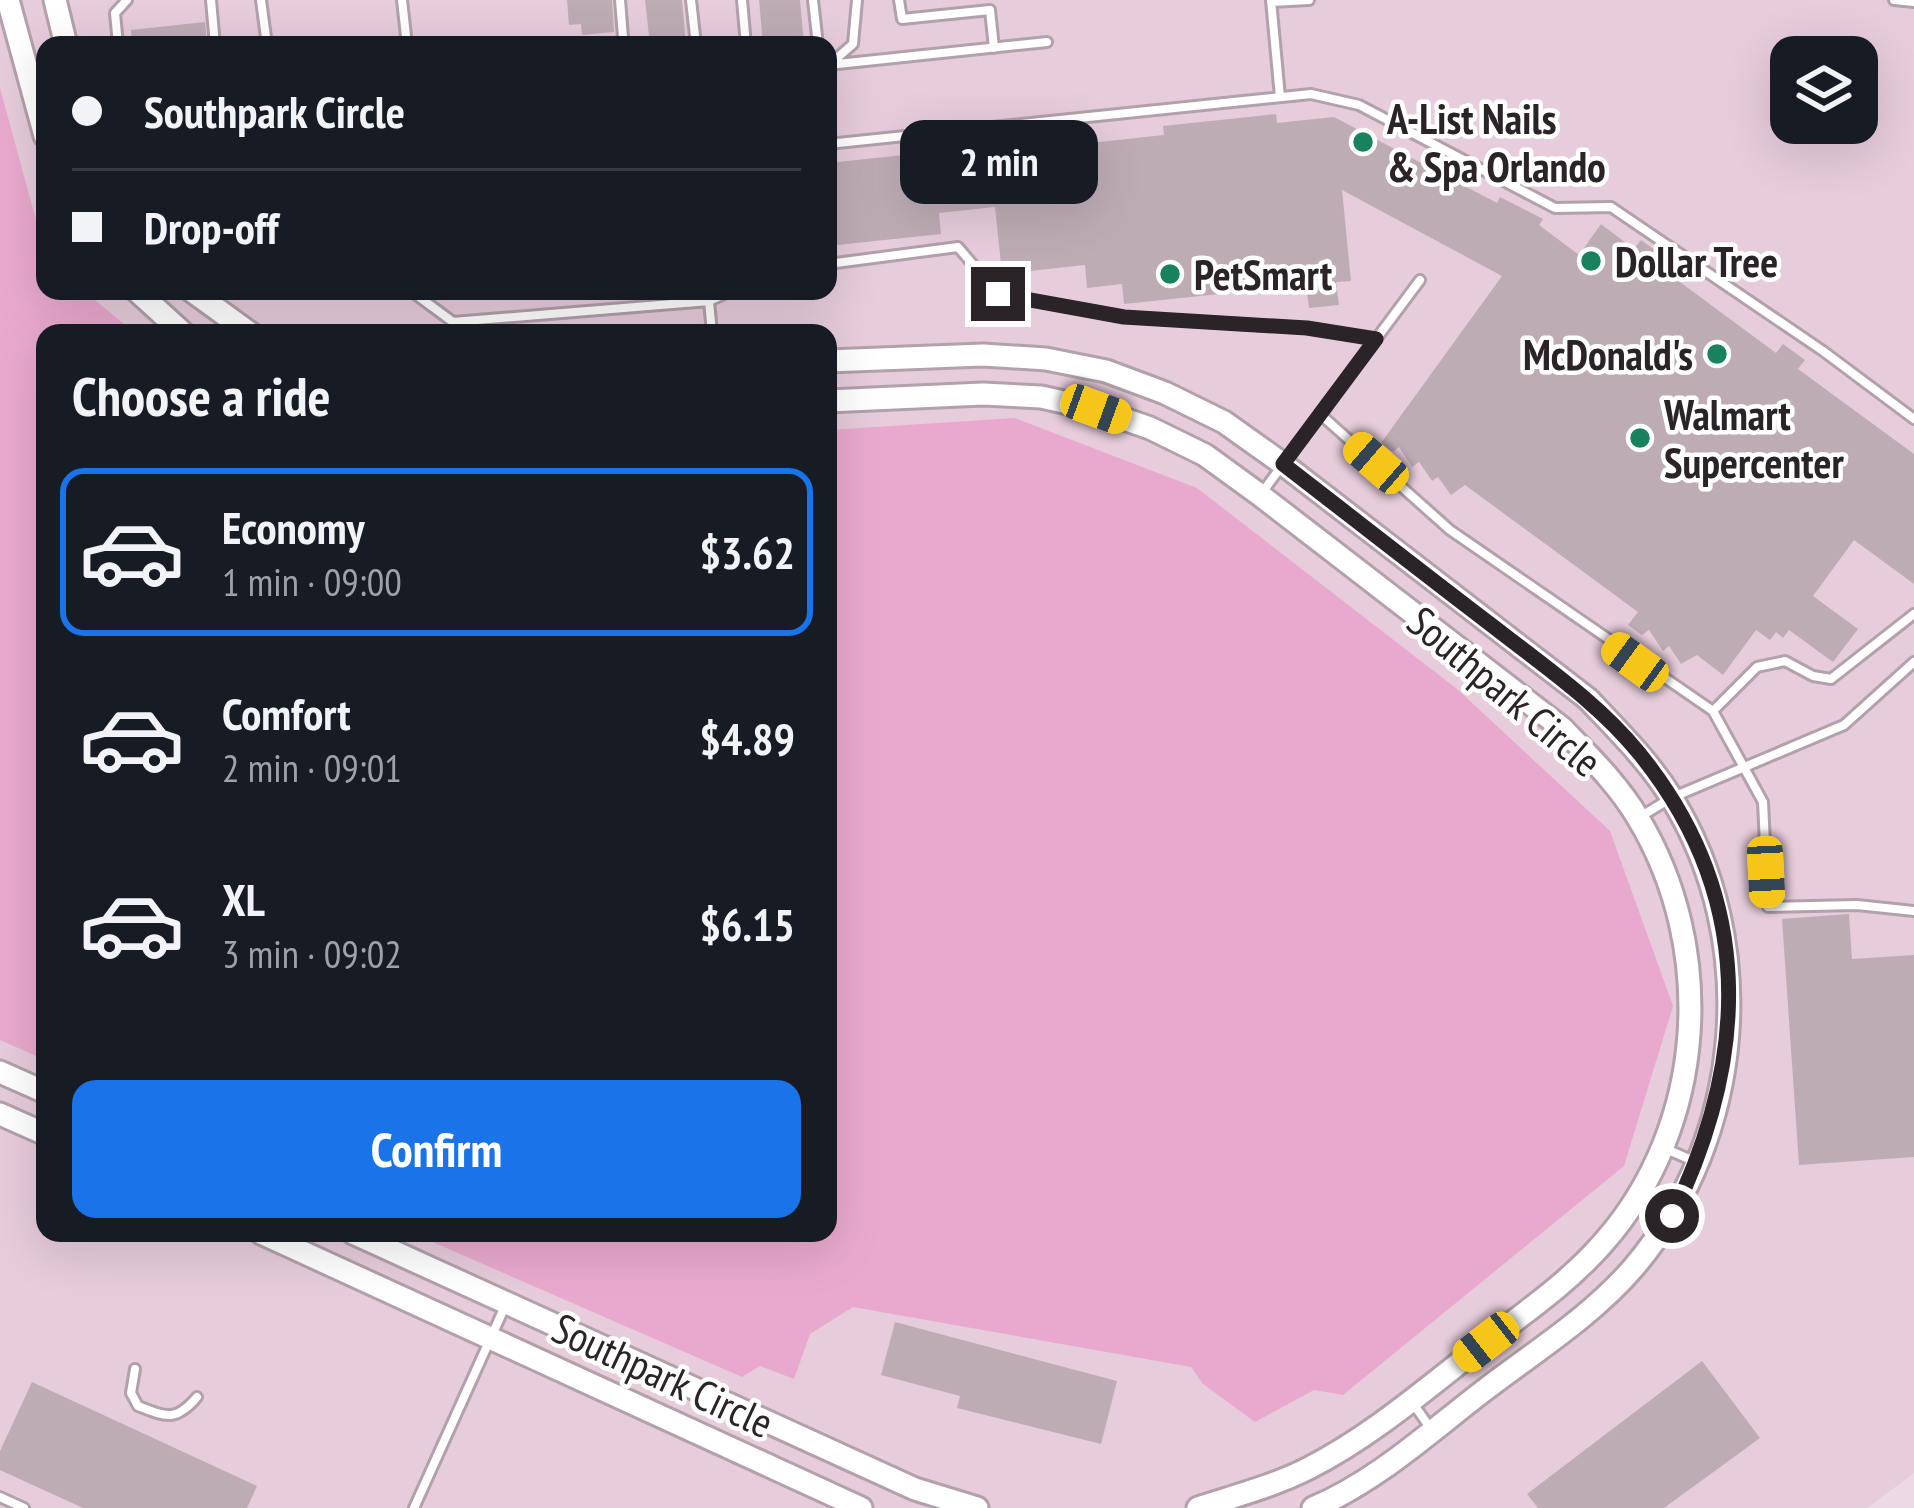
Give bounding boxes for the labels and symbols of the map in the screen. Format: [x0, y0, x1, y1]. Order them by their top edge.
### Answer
place label: A-List Nails & Spa Orlando [1386, 91, 1606, 194]
callout: 2 min [899, 120, 1097, 204]
marker: A-List Nails & Spa Orlando [1350, 129, 1376, 155]
place label: Dollar Tree [1615, 234, 1778, 289]
place label: PetSmart [1194, 247, 1332, 302]
marker: Dollar Tree [1578, 248, 1604, 274]
marker: PetSmart [1157, 261, 1183, 287]
route end [971, 267, 1025, 321]
place label: McDonald's [1523, 327, 1693, 382]
marker: McDonald's [1704, 341, 1730, 367]
car [1056, 380, 1136, 438]
place label: Walmart Supercenter [1663, 387, 1844, 490]
marker: Walmart Supercenter [1627, 425, 1653, 451]
car [1337, 426, 1415, 500]
street label: Southpark Circle [1397, 594, 1613, 788]
car [1595, 626, 1675, 698]
car [1746, 835, 1786, 909]
route start [1645, 1189, 1699, 1243]
street label: Southpark Circle [544, 1300, 782, 1450]
car [1447, 1306, 1525, 1378]

